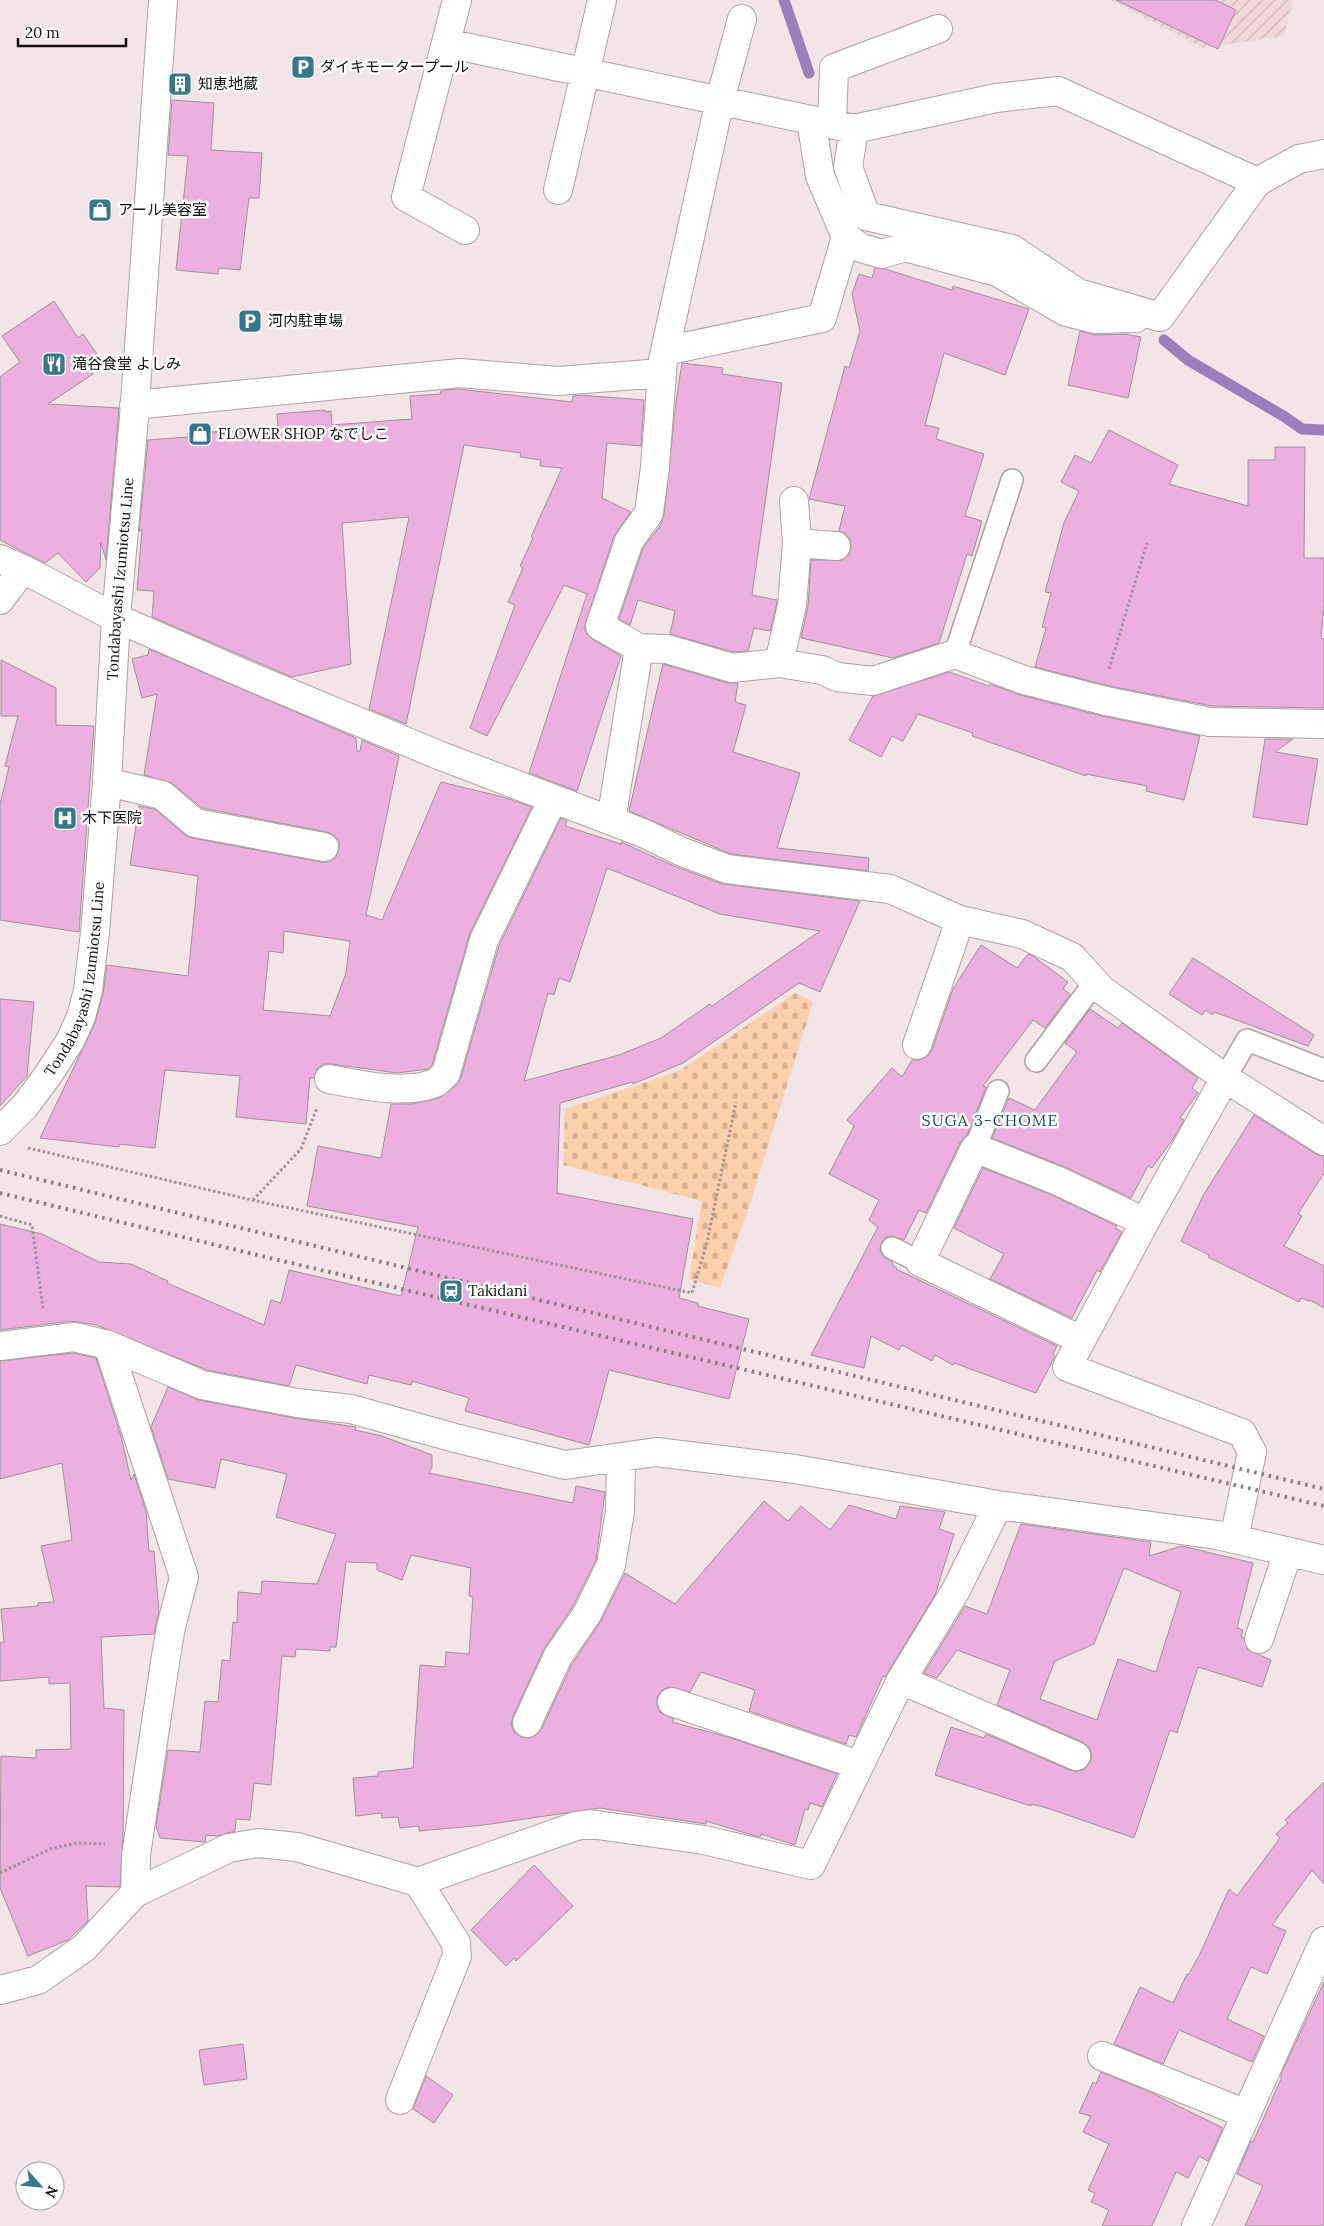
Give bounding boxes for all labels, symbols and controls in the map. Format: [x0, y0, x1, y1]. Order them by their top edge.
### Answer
scale bar [18, 15, 125, 47]
text: 20 m [25, 23, 60, 42]
parking icon: ダイキモータープール [290, 54, 316, 80]
place label: ダイキモータープール [320, 57, 469, 76]
building icon: 知恵地蔵 [167, 71, 193, 97]
place label: 知恵地蔵 [198, 74, 258, 93]
shop icon: アール美容室 [87, 197, 113, 223]
place label: アール美容室 [118, 200, 207, 219]
parking icon: 河内駐車場 [237, 308, 263, 334]
place label: 河内駐車場 [268, 311, 343, 330]
restaurant icon: 滝谷食堂 よしみ [41, 351, 67, 377]
place label: 滝谷食堂 よしみ [72, 354, 181, 373]
shop icon: FLOWER SHOP なでしこ [187, 421, 213, 447]
place label: FLOWER SHOP なでしこ [218, 424, 389, 443]
street label: Tondabayashi Izumiotsu Line [103, 477, 138, 681]
hospital icon: 木下医院 [52, 805, 78, 831]
place label: 木下医院 [82, 808, 142, 827]
street label: Tondabayashi Izumiotsu Line [40, 881, 108, 1080]
district label: SUGA 3-CHOME [922, 1110, 1058, 1130]
station icon: Takidani [438, 1278, 464, 1304]
place label: Takidani [468, 1281, 527, 1300]
north arrow [15, 2161, 65, 2211]
text: N [41, 2183, 62, 2201]

